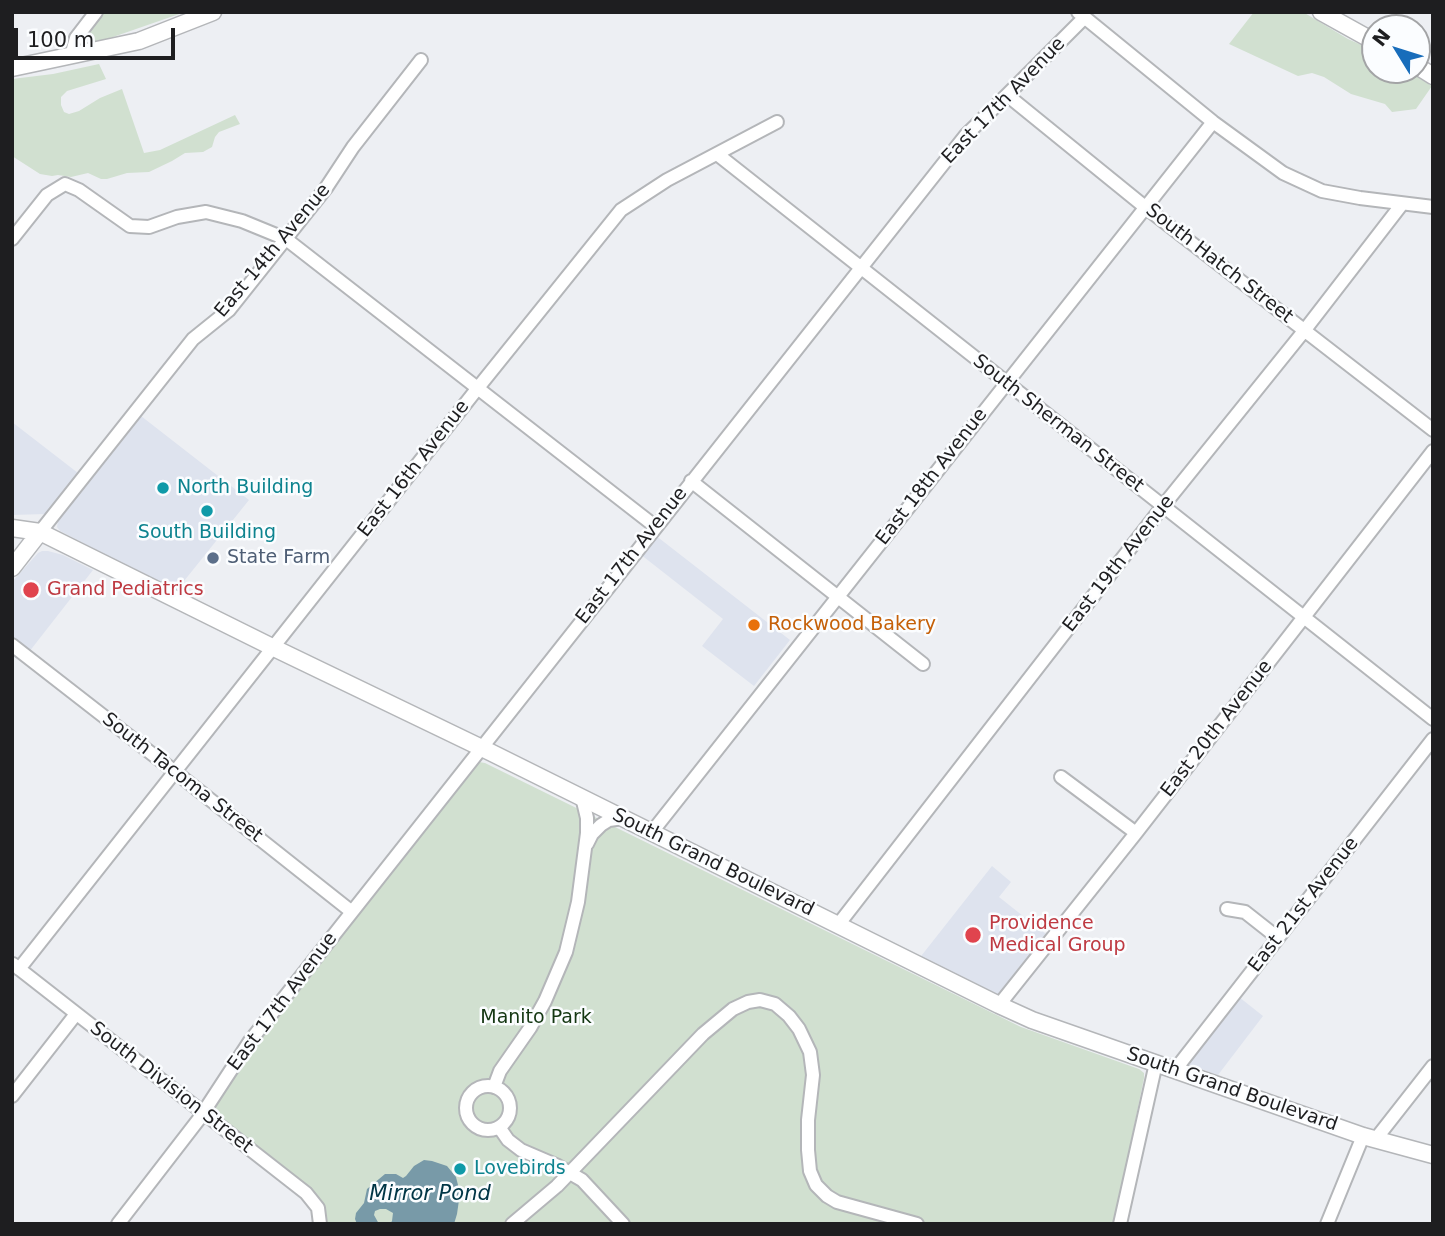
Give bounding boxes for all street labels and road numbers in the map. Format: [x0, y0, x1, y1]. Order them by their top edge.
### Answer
street label: East 17th Avenue [938, 33, 1070, 169]
street label: East 14th Avenue [210, 180, 336, 322]
street label: South Hatch Street [1141, 199, 1297, 329]
street label: South Sherman Street [968, 350, 1148, 498]
street label: East 16th Avenue [354, 396, 474, 542]
street label: East 18th Avenue [872, 404, 992, 550]
street label: East 17th Avenue [572, 483, 692, 629]
street label: East 19th Avenue [1059, 491, 1179, 637]
street label: East 20th Avenue [1157, 656, 1277, 802]
street label: South Tacoma Street [97, 708, 267, 848]
street label: South Grand Boulevard [608, 804, 818, 922]
street label: East 21st Avenue [1244, 833, 1364, 977]
street label: East 17th Avenue [224, 928, 342, 1076]
street label: South Division Street [85, 1017, 257, 1159]
street label: South Grand Boulevard [1123, 1043, 1341, 1137]

